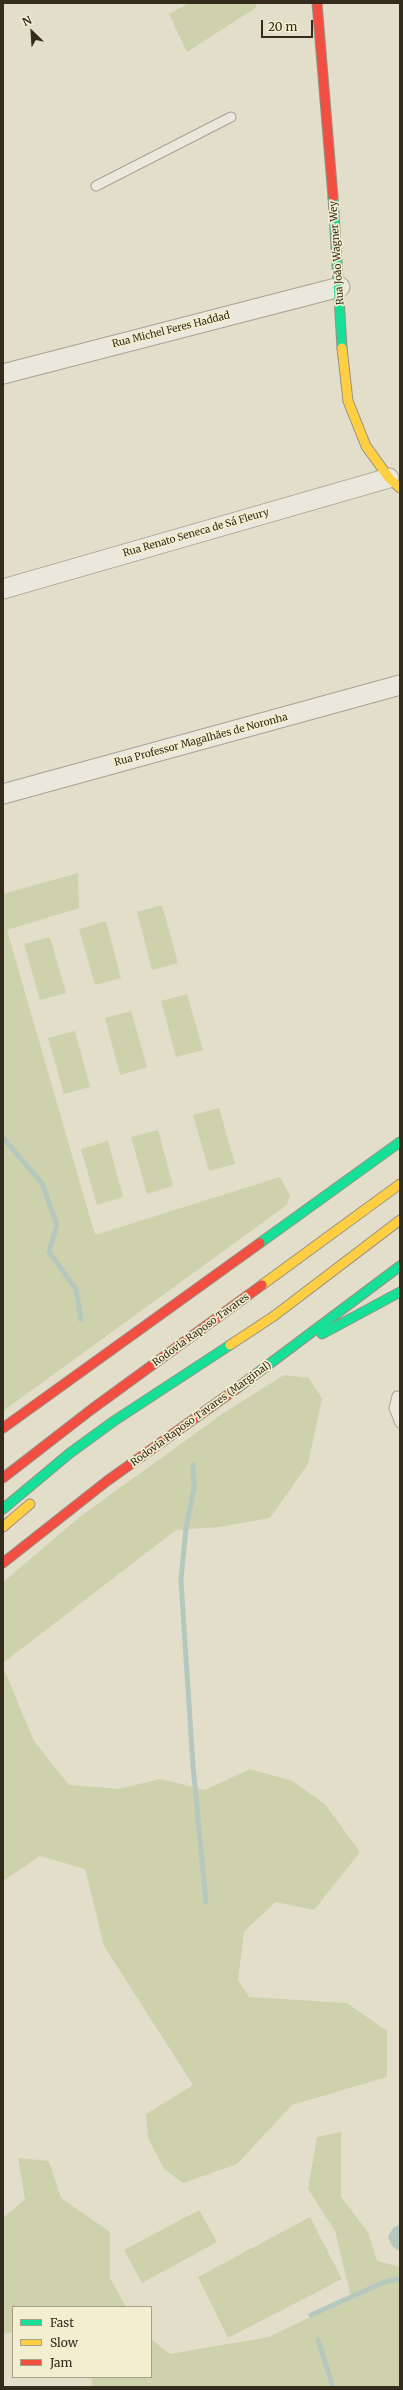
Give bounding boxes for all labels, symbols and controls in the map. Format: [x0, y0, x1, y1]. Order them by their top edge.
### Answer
north arrow [12, 12, 52, 52]
scale bar [263, 12, 315, 38]
text: N [20, 13, 34, 29]
text: 20 m [268, 19, 297, 34]
street label: Rua João Wagner Wey [327, 201, 347, 305]
street label: Rua Michel Feres Haddad [111, 310, 231, 350]
street label: Rua Renato Seneca de Sá Fleury [122, 506, 270, 560]
street label: Rua Professor Magalhães de Noronha [113, 711, 289, 769]
street label: Rodovia Raposo Tavares [150, 1291, 252, 1369]
street label: Rodovia Raposo Tavares (Marginal) [128, 1359, 274, 1469]
legend [12, 2306, 152, 2378]
text: Fast [50, 2315, 74, 2330]
text: Slow [50, 2335, 78, 2350]
text: Jam [50, 2355, 72, 2370]

